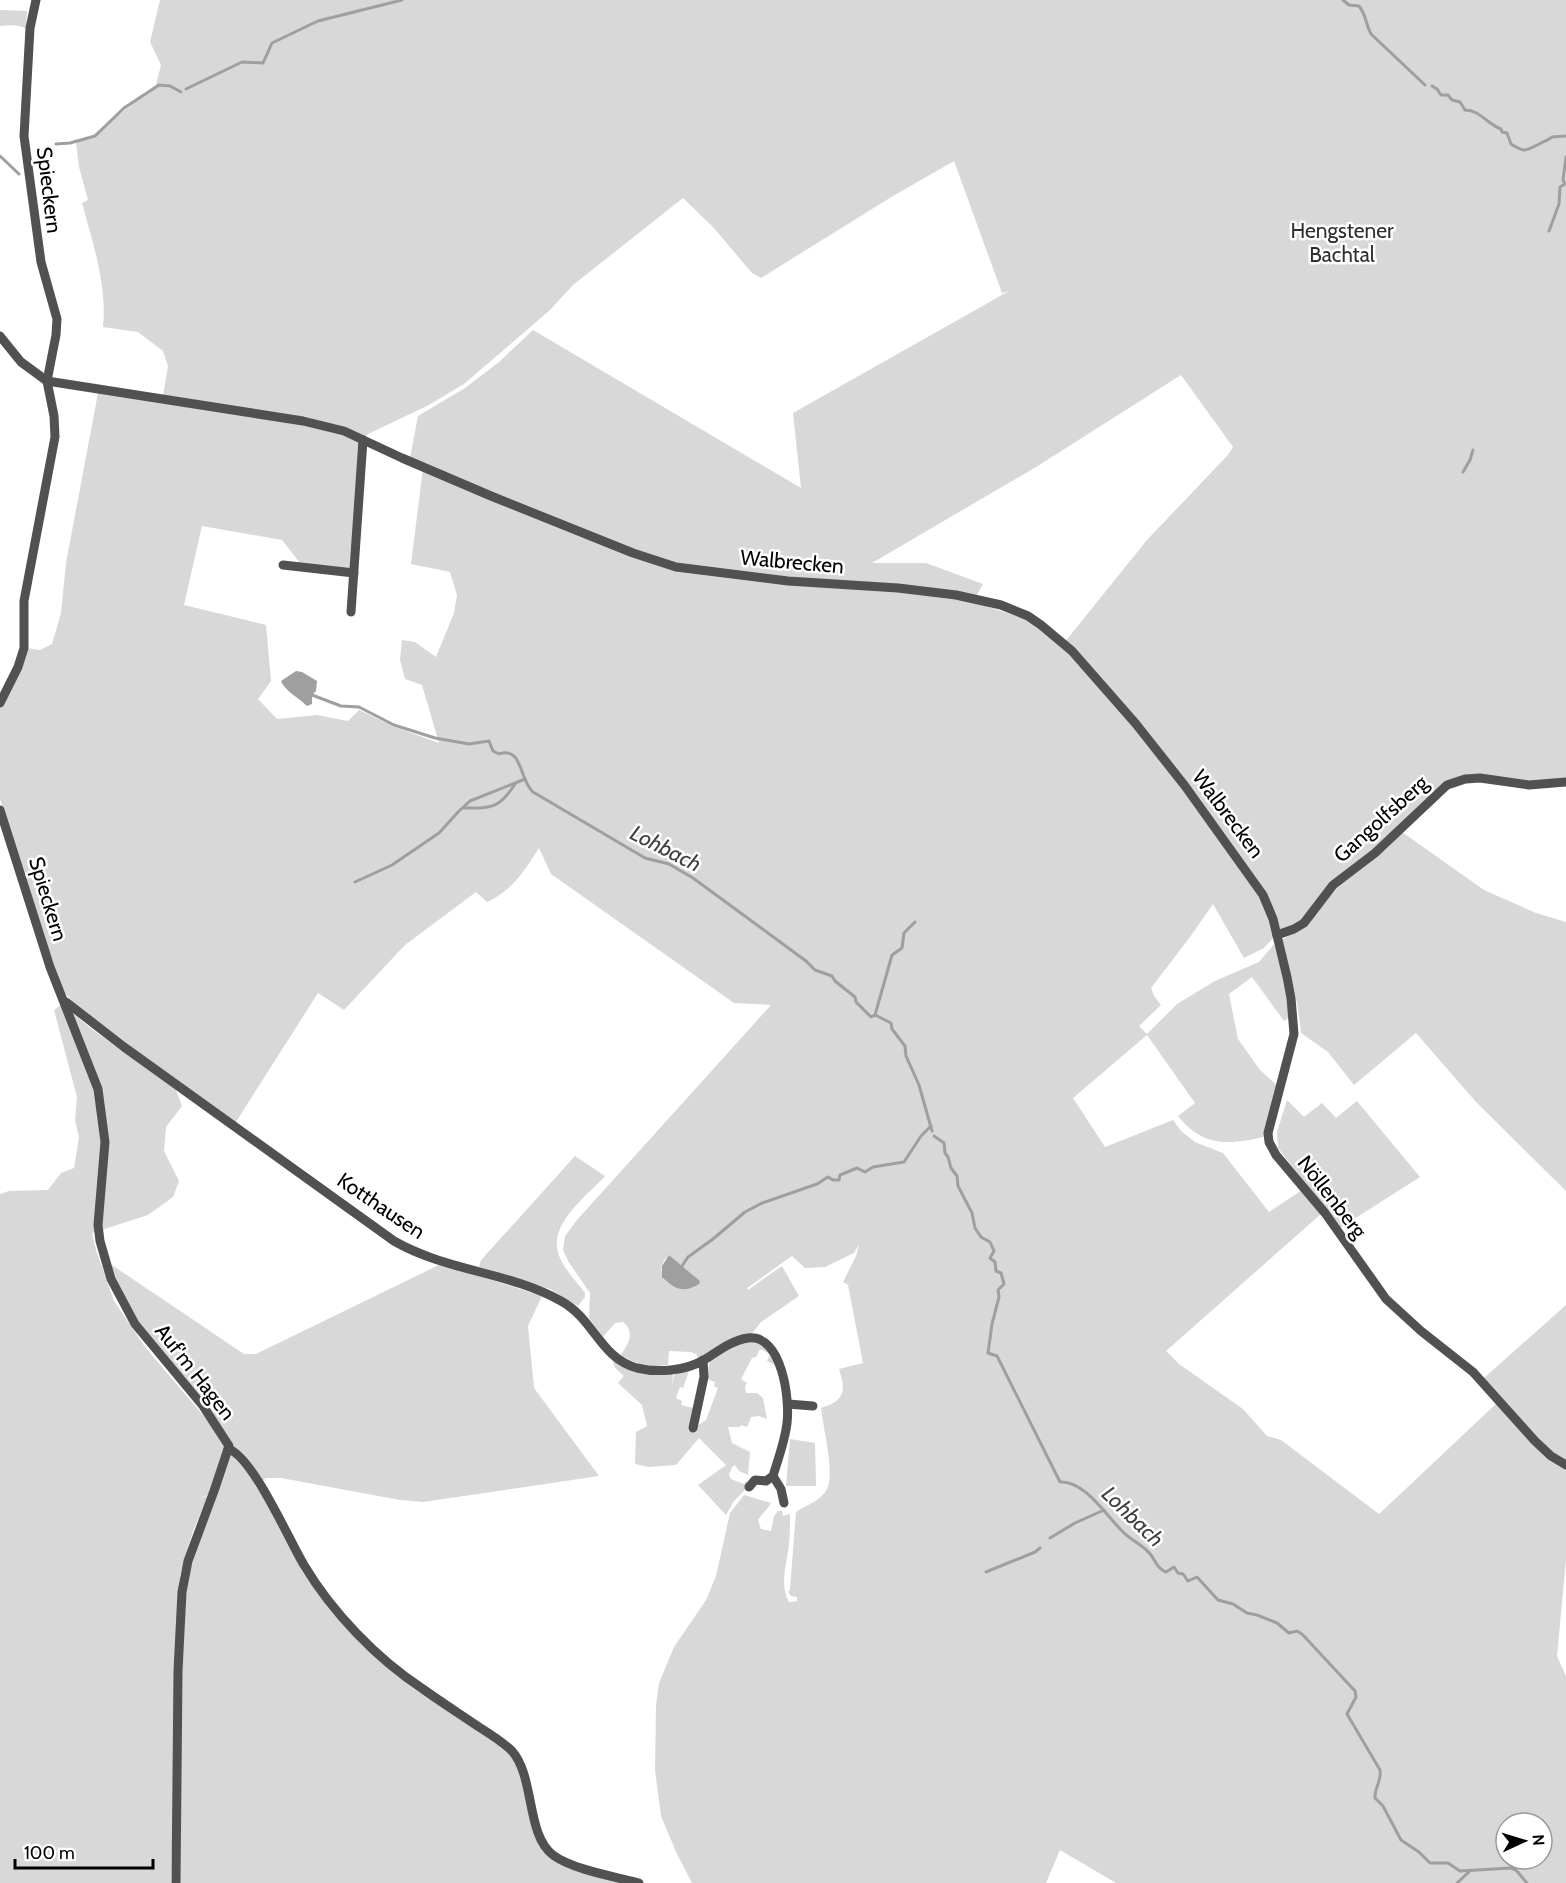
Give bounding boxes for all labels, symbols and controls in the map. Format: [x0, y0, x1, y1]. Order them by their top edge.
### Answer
street label: Spieckern [32, 145, 67, 234]
park label: Hengstener Bachtal [1290, 218, 1394, 267]
street label: Walbrecken [739, 545, 845, 578]
street label: Walbrecken [1187, 765, 1270, 863]
street label: Gangolfsberg [1328, 770, 1433, 867]
water label: Lohbach [626, 819, 706, 878]
street label: Spieckern [24, 854, 73, 944]
street label: Nöllenberg [1292, 1150, 1373, 1243]
street label: Kotthausen [333, 1167, 430, 1244]
street label: Auf'm Hagen [150, 1319, 241, 1425]
water label: Lohbach [1096, 1480, 1169, 1552]
north arrow [1494, 1811, 1554, 1871]
scale bar [15, 1832, 153, 1870]
text: N [1529, 1834, 1548, 1846]
text: 100 m [24, 1842, 75, 1864]

